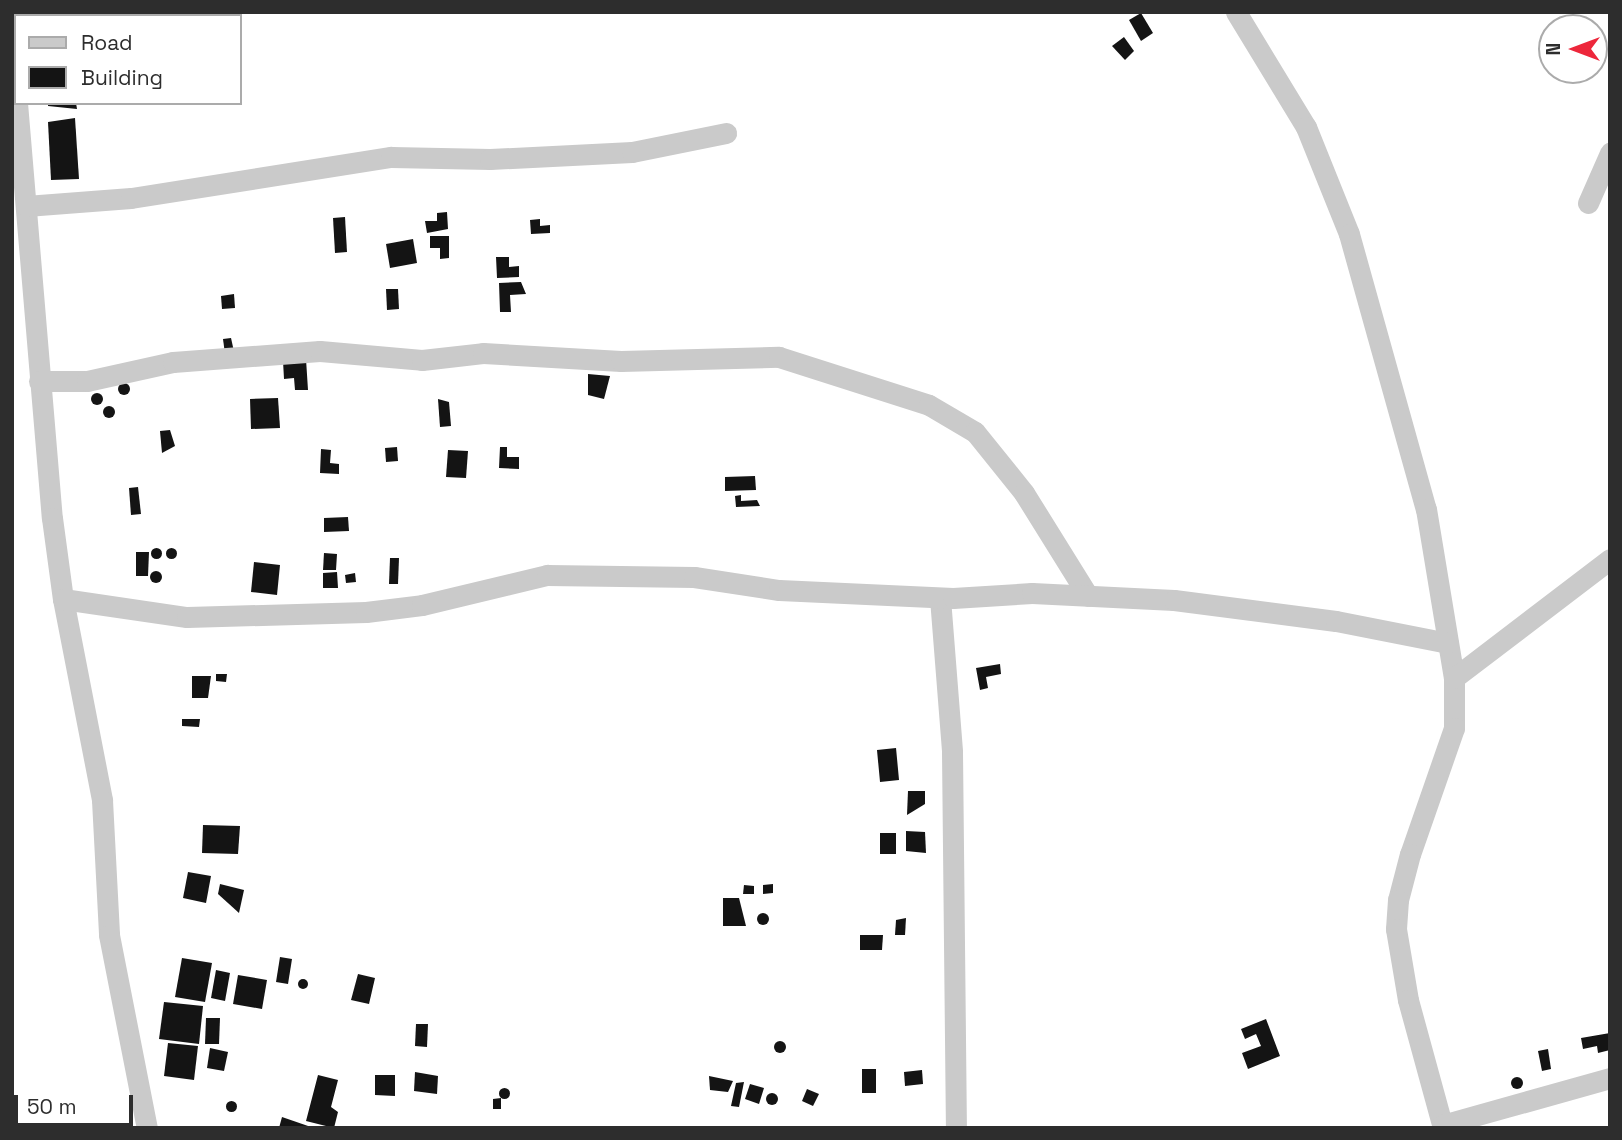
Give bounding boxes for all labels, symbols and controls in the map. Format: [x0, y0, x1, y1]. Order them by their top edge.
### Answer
legend [14, 14, 242, 105]
north arrow [1538, 14, 1608, 84]
text: Road [81, 29, 133, 56]
text: N [1541, 43, 1566, 55]
text: Building [81, 64, 163, 91]
scale bar [18, 1080, 136, 1124]
text: 50 m [27, 1093, 77, 1120]

